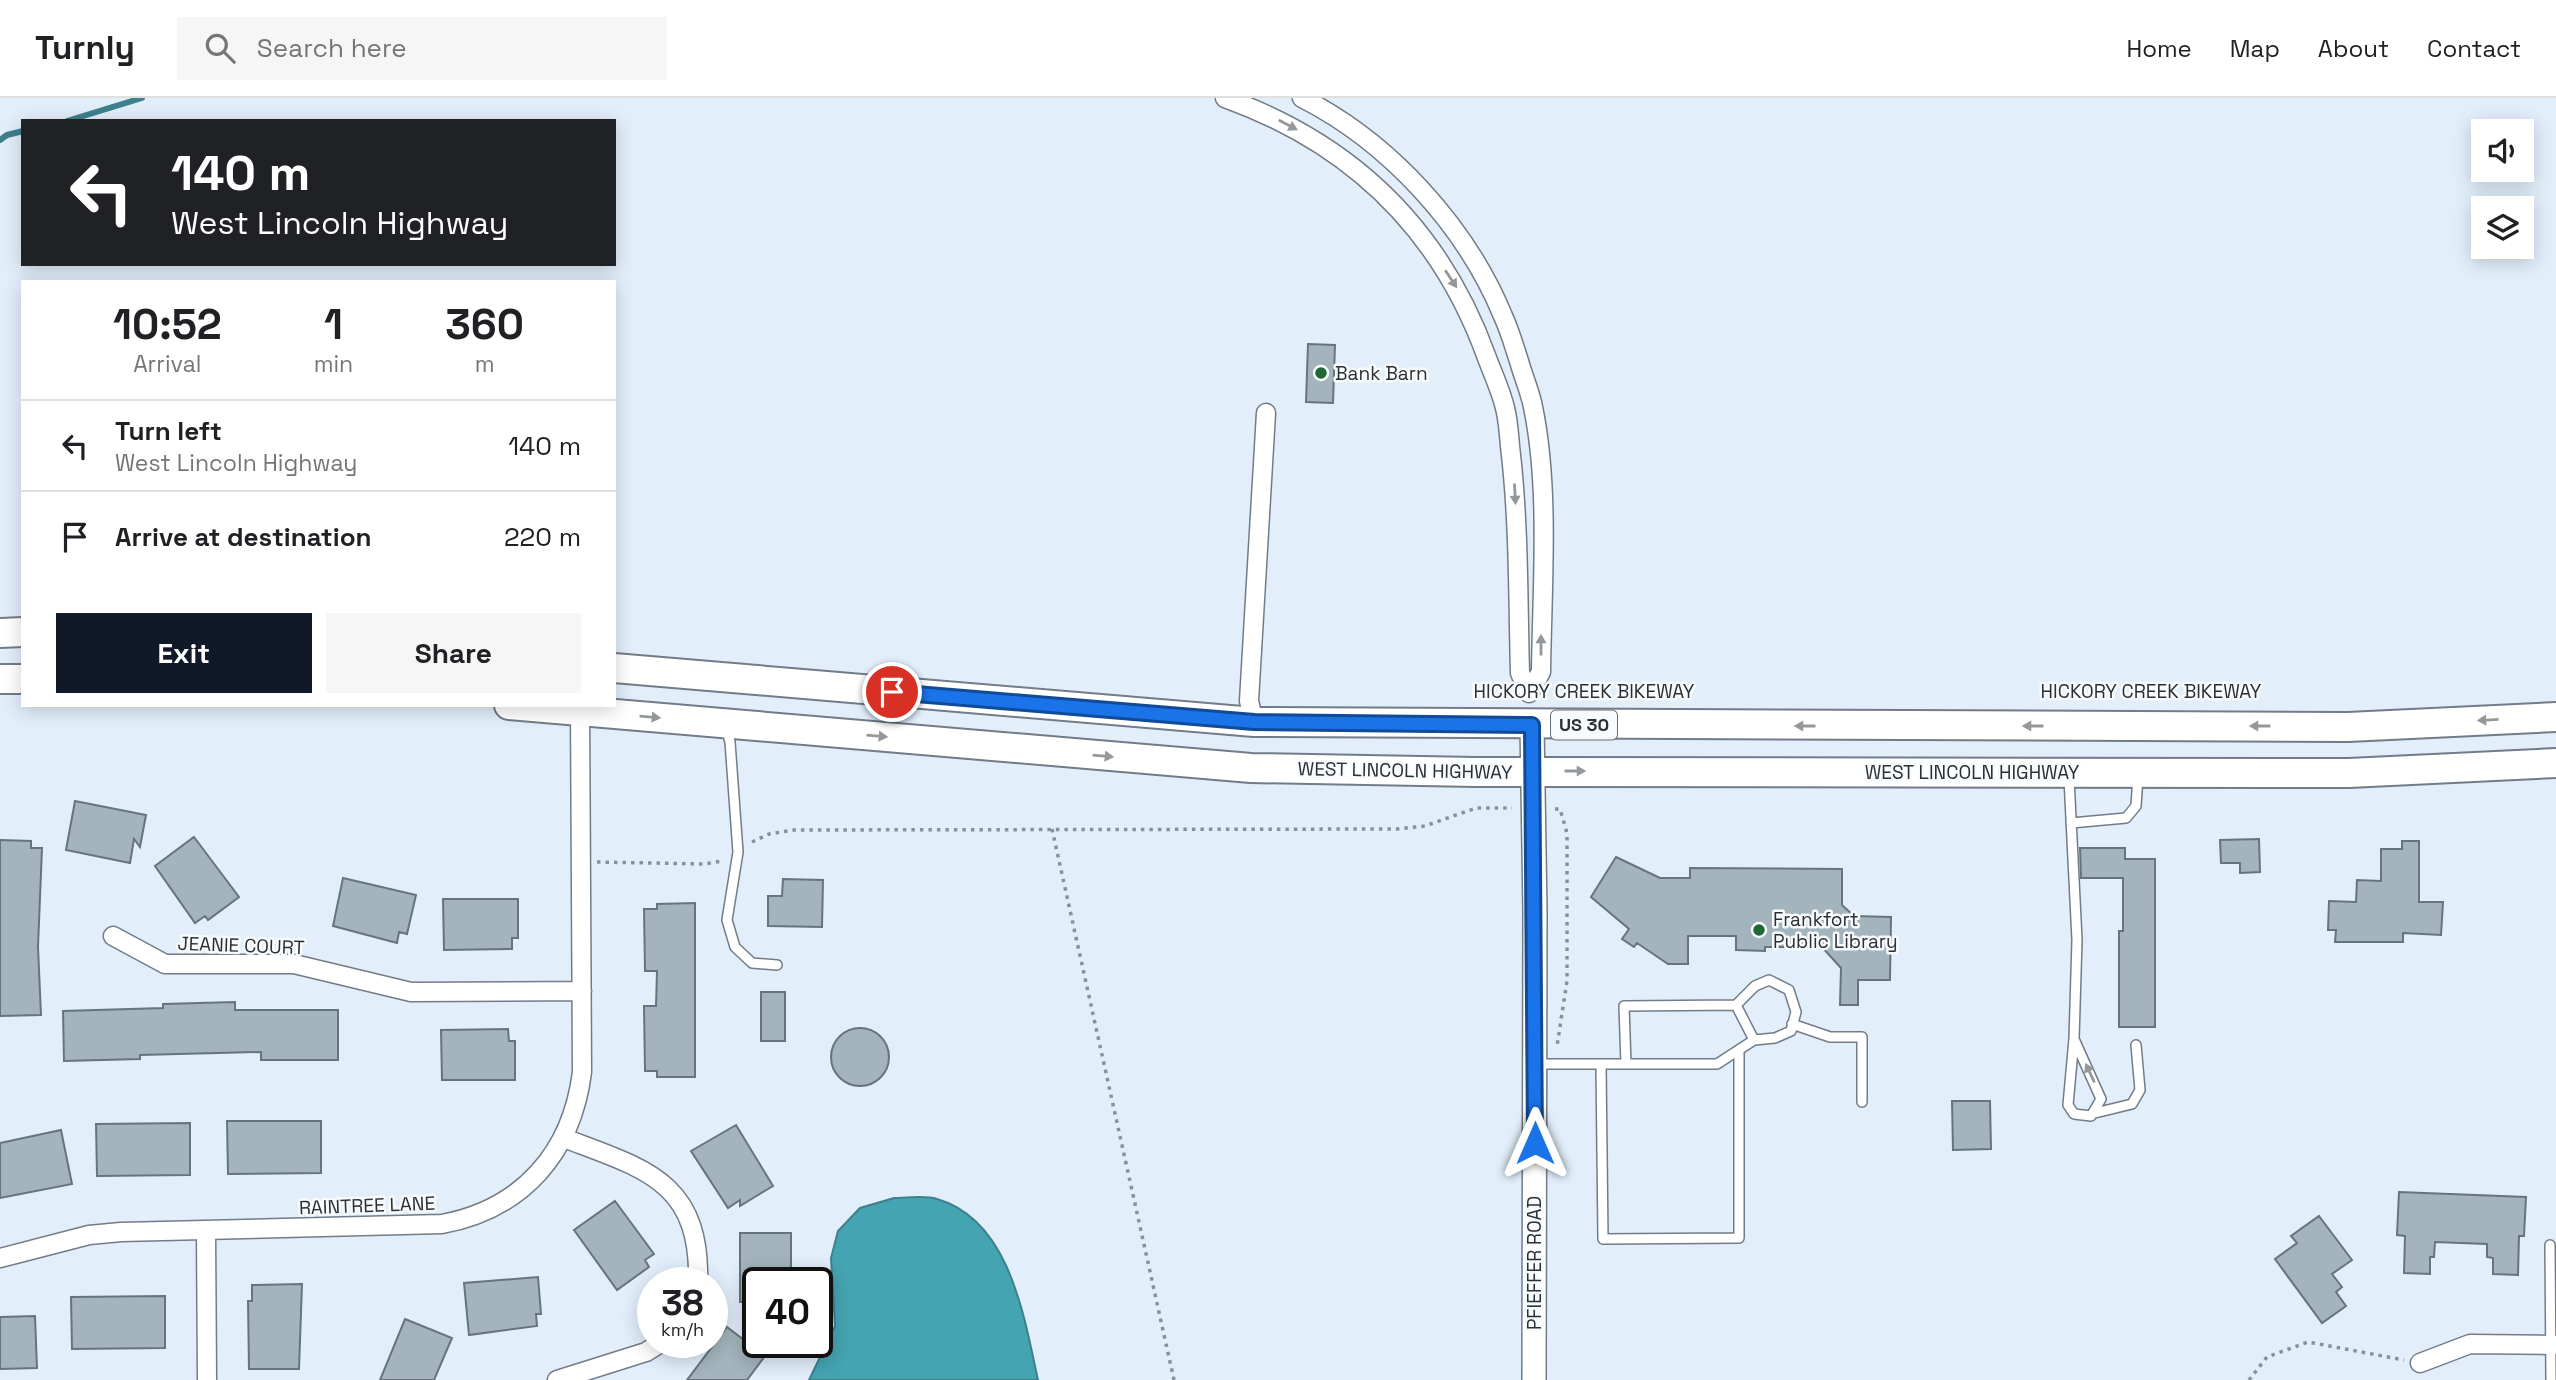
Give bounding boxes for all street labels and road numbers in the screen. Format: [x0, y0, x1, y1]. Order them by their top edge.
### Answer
street label: HICKORY CREEK BIKEWAY [1474, 679, 1695, 704]
street label: HICKORY CREEK BIKEWAY [2041, 679, 2262, 704]
road number: US 30 [1551, 710, 1617, 740]
street label: WEST LINCOLN HIGHWAY [1297, 756, 1513, 785]
street label: WEST LINCOLN HIGHWAY [1865, 760, 2080, 785]
street label: JEANIE COURT [177, 931, 305, 960]
street label: RAINTREE LANE [298, 1191, 436, 1220]
street label: PFIEFFER ROAD [1522, 1196, 1547, 1330]

